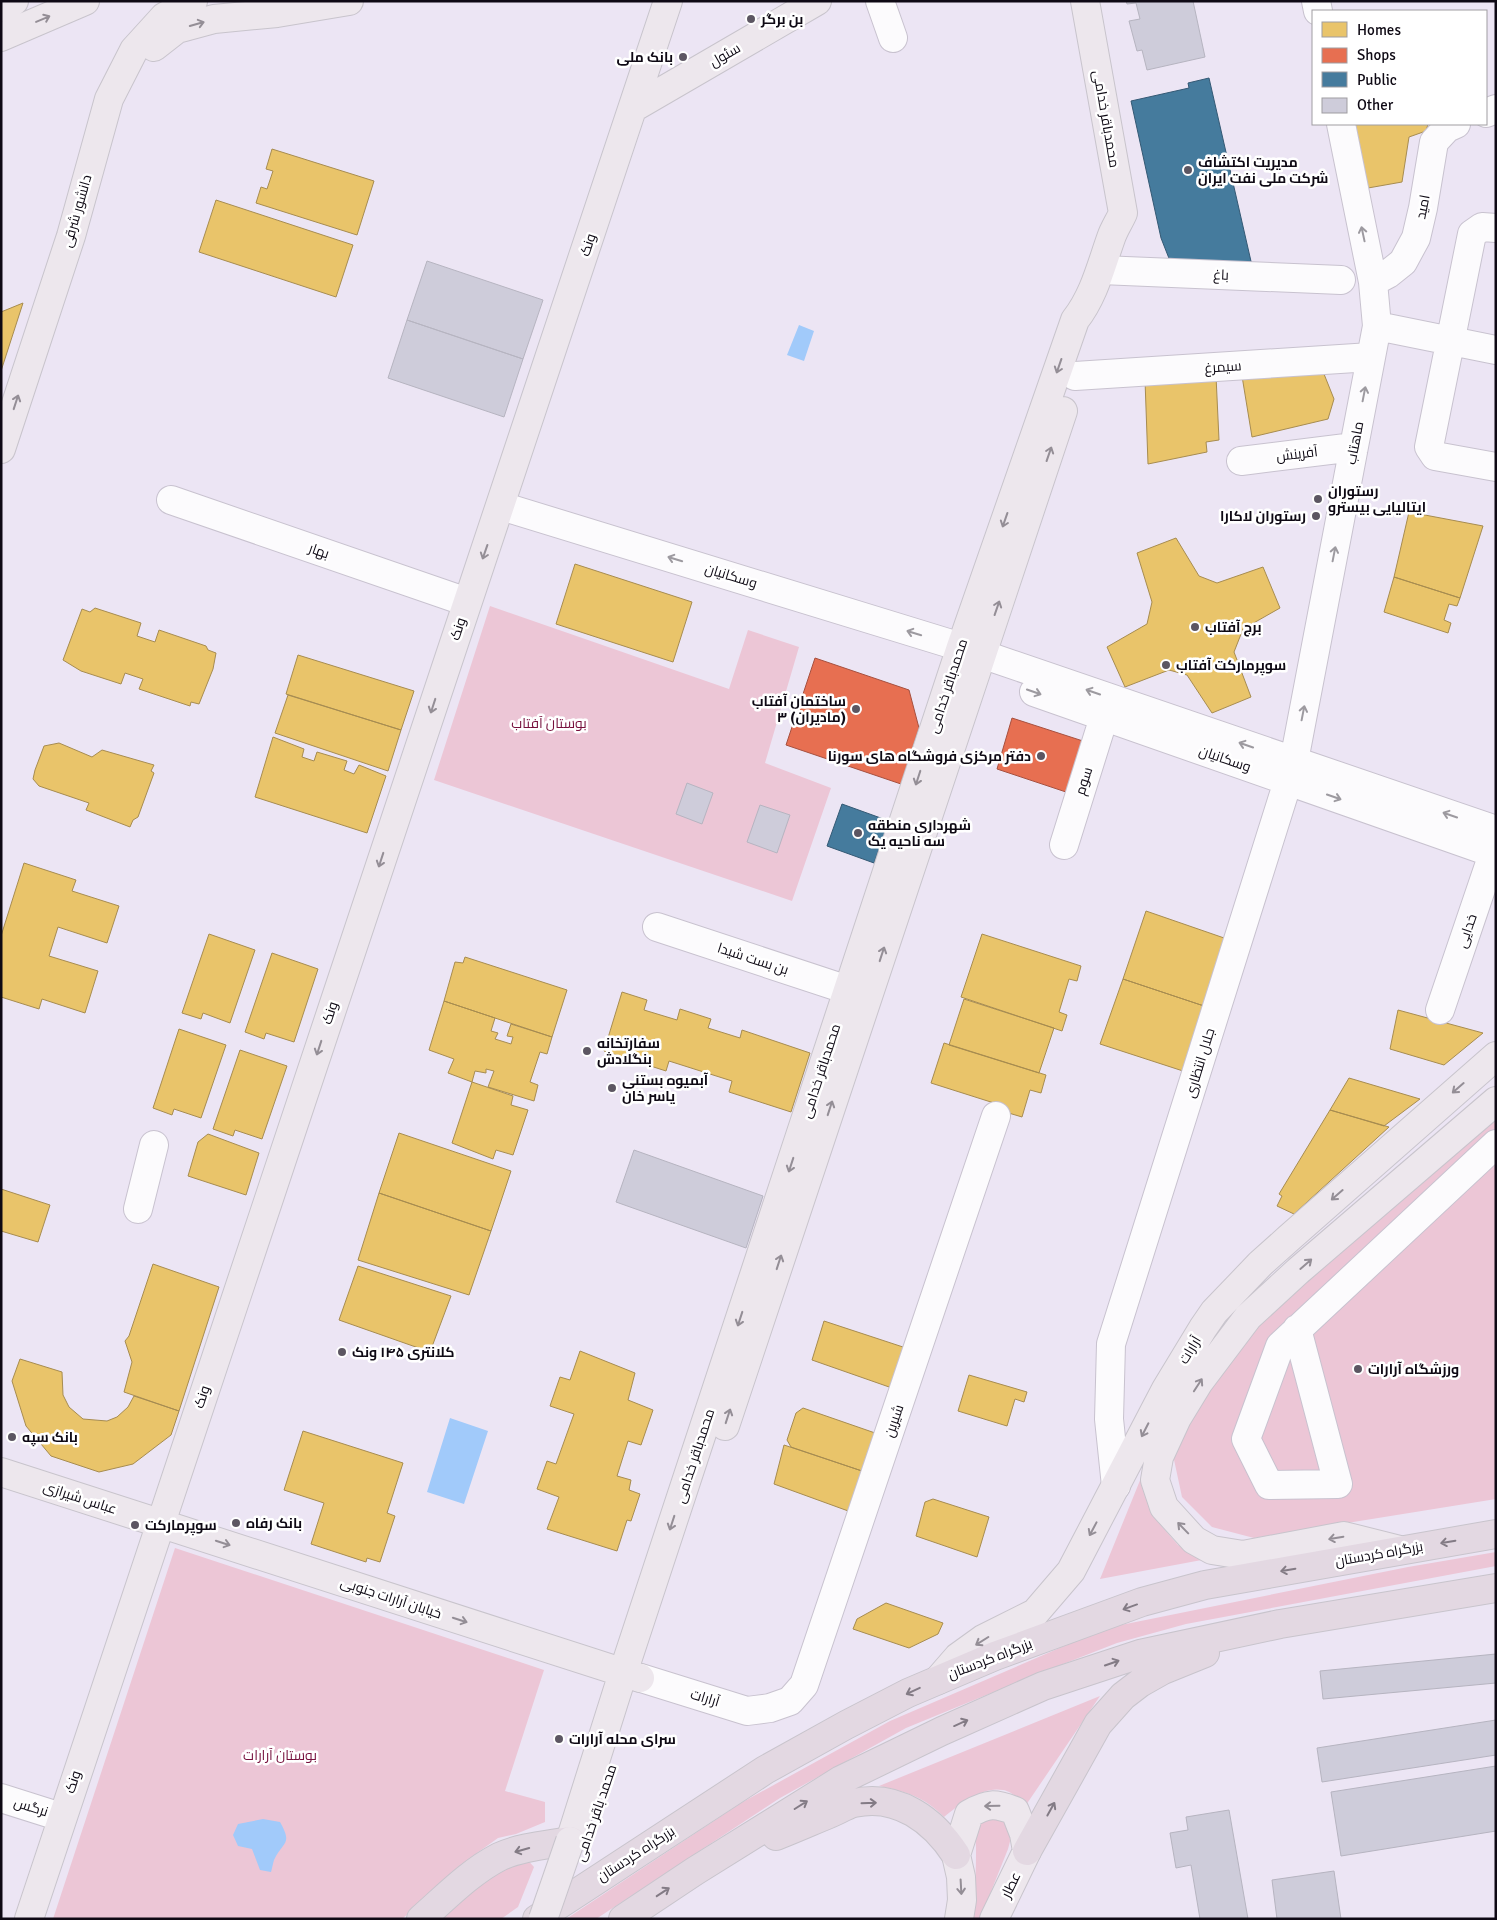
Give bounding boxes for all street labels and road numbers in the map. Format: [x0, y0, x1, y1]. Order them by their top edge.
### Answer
street label: سئول [706, 39, 744, 71]
street label: محمدباقر خدامی [1089, 69, 1123, 169]
street label: دانشور شرقی [59, 173, 95, 249]
street label: امید [1412, 193, 1434, 221]
street label: ونک [576, 232, 600, 258]
street label: باغ [1213, 266, 1229, 284]
street label: سیمرغ [1204, 357, 1242, 377]
street label: ماهتاب [1342, 420, 1368, 466]
street label: آفرینش [1275, 443, 1319, 465]
street label: بهار [305, 539, 332, 562]
street label: وسکانیان [703, 560, 759, 592]
street label: ونک [446, 616, 470, 642]
street label: محمدباقر خدامی [925, 637, 971, 735]
street label: وسکانیان [1197, 742, 1253, 776]
street label: سوم [1072, 765, 1097, 797]
street label: خدایی [1453, 912, 1481, 950]
street label: بن بست شیدا [715, 940, 791, 978]
street label: ونک [318, 1000, 342, 1026]
street label: محمدباقر خدامی [798, 1022, 844, 1120]
street label: جلال انتظاری [1181, 1026, 1219, 1100]
street label: آرارات [1175, 1333, 1205, 1367]
street label: ونک [190, 1384, 214, 1410]
street label: شیرین [881, 1402, 907, 1440]
street label: محمدباقر خدامی [672, 1407, 718, 1505]
street label: عباس شیرازی [41, 1478, 119, 1518]
street label: بزرگراه کردستان [1334, 1538, 1424, 1570]
street label: خیابان آرارات جنوبی [338, 1574, 444, 1622]
street label: بزرگراه کردستان [945, 1635, 1035, 1683]
street label: آرارات [688, 1686, 722, 1711]
street label: محمد باقر خدامی [571, 1762, 621, 1864]
street label: ونک [61, 1769, 85, 1795]
street label: نرگس [12, 1794, 50, 1820]
street label: بزرگراه کردستان [594, 1823, 678, 1885]
street label: عطار [997, 1869, 1024, 1902]

